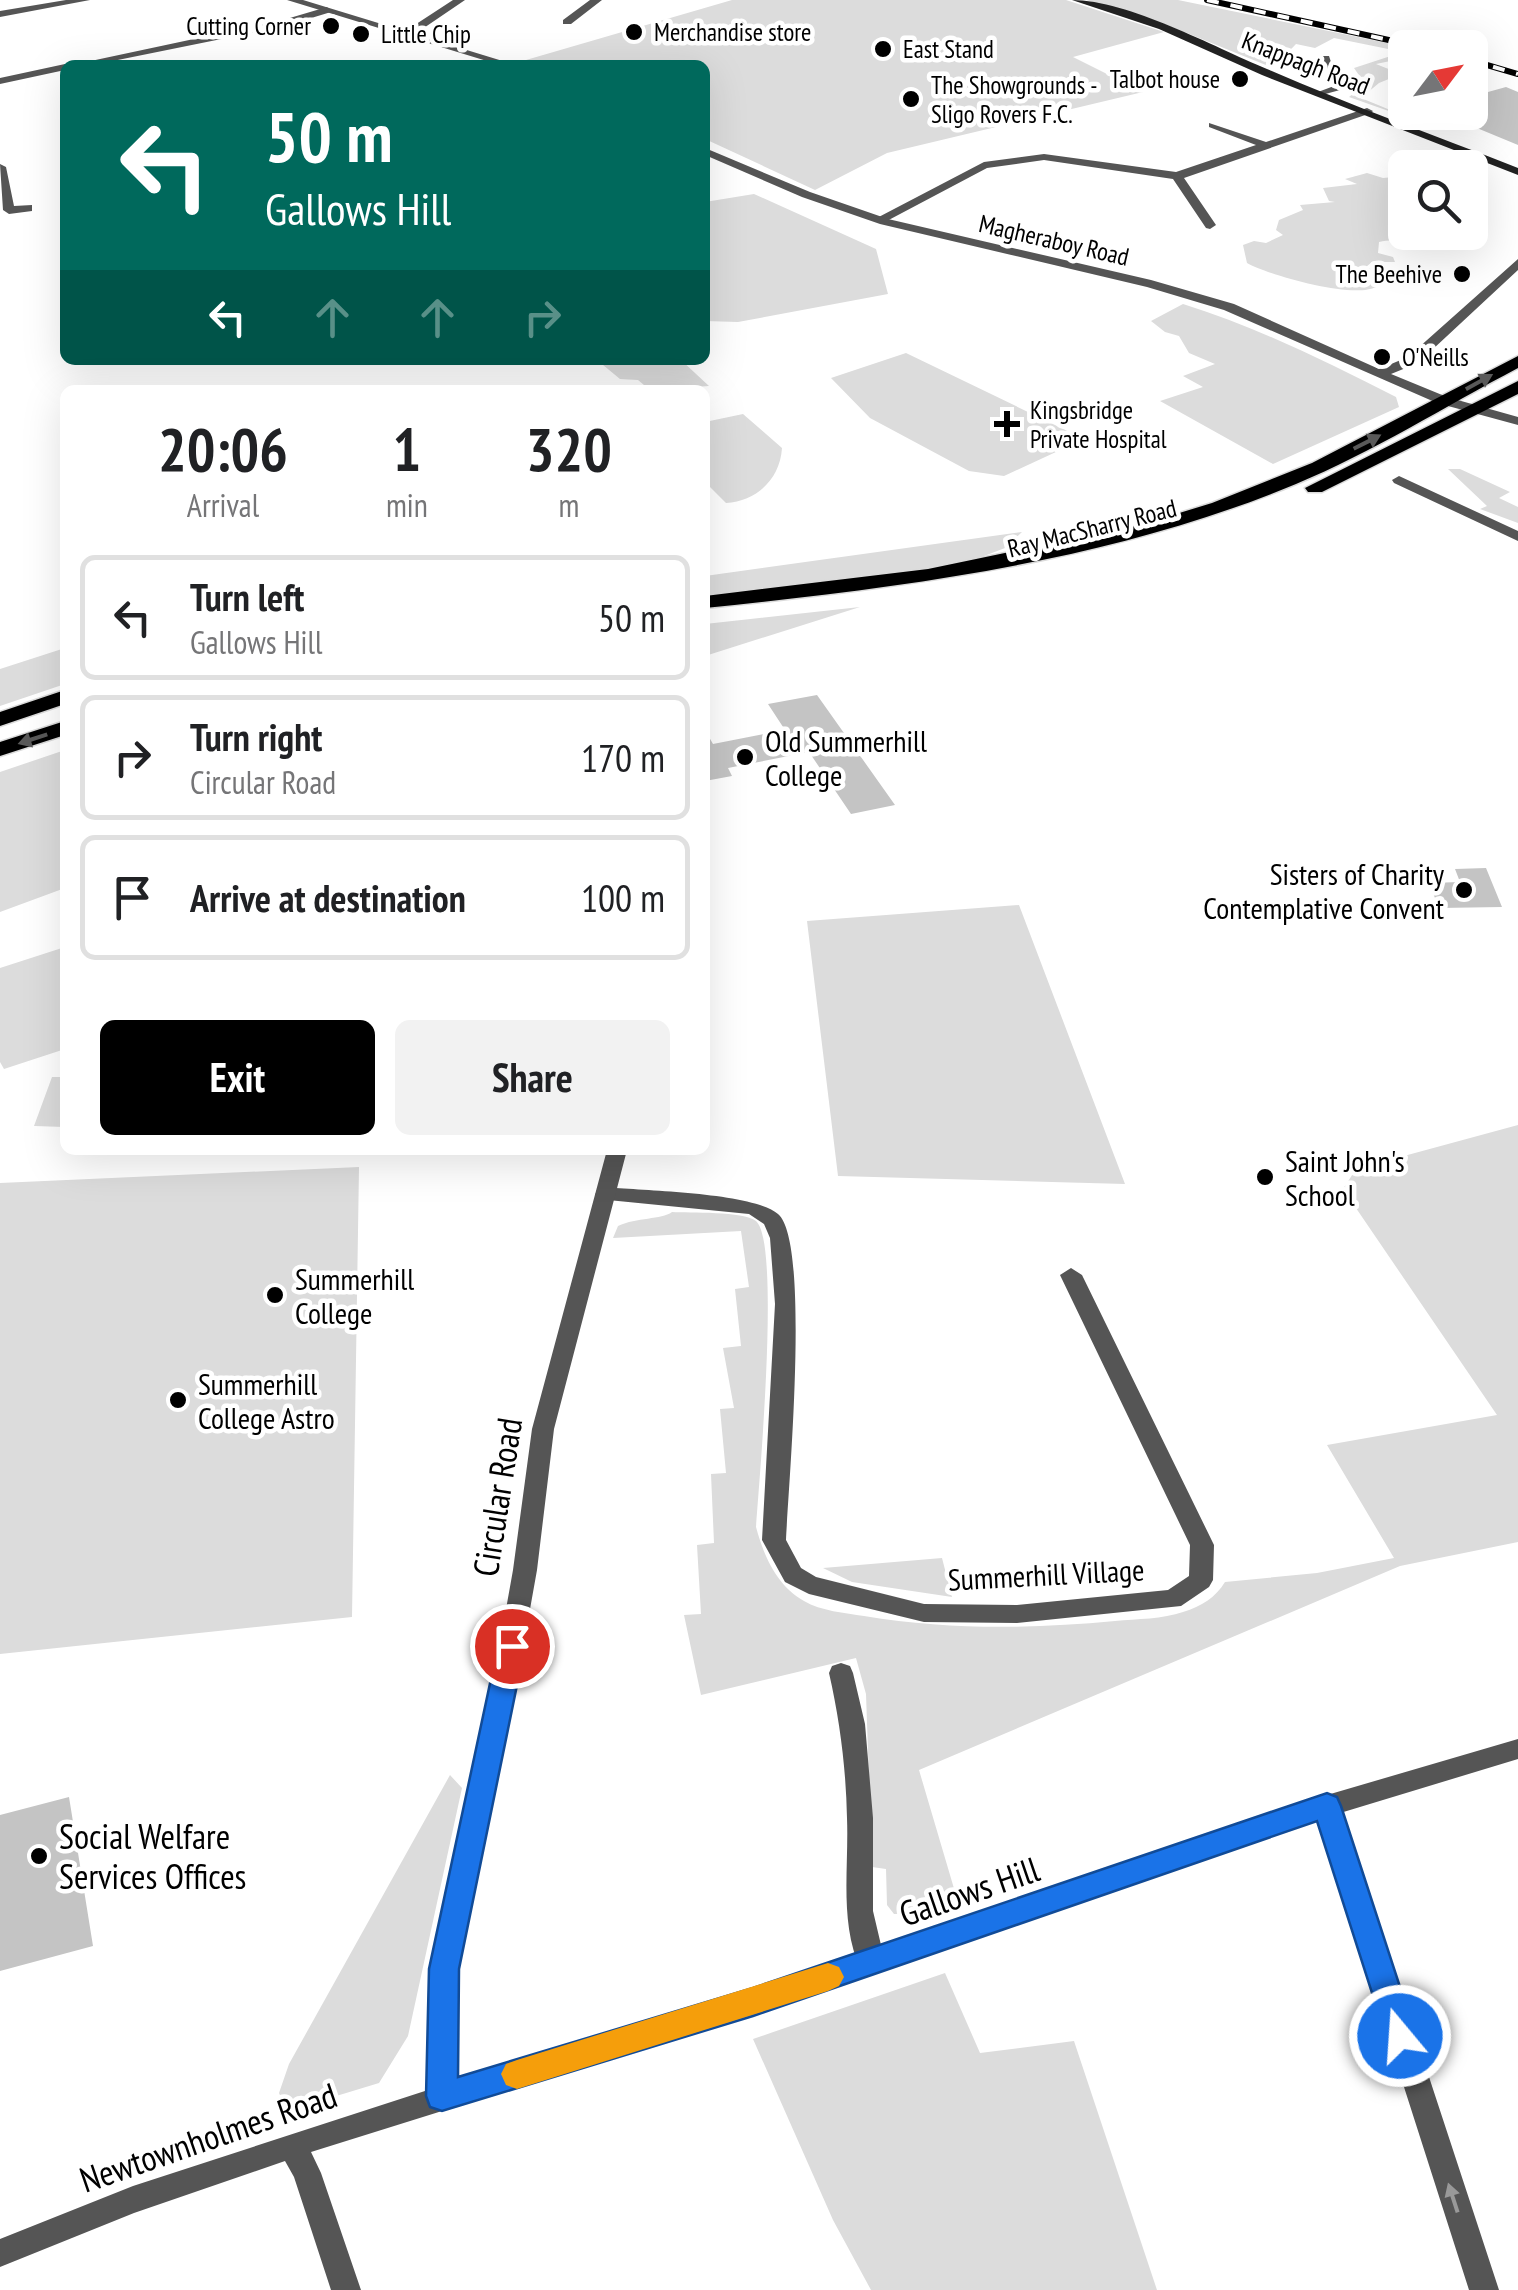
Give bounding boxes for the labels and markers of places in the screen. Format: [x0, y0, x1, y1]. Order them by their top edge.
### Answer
place label: Cutting Corner [186, 10, 311, 42]
marker: Cutting Corner [320, 15, 342, 37]
place label: Merchandise store [654, 16, 811, 48]
place label: Little Chip [381, 18, 471, 50]
marker: Merchandise store [623, 21, 645, 43]
marker: Little Chip [350, 23, 372, 45]
place label: East Stand [903, 33, 994, 65]
marker: East Stand [872, 38, 894, 60]
place label: Talbot house [1110, 63, 1220, 95]
marker: Talbot house [1229, 68, 1251, 90]
place label: The Showgrounds - Sligo Rovers F.C. [931, 69, 1097, 130]
marker: The Showgrounds - Sligo Rovers F.C. [900, 88, 922, 110]
place label: The Beehive [1336, 258, 1442, 290]
marker: The Beehive [1451, 263, 1473, 285]
place label: O'Neills [1402, 341, 1469, 373]
marker: O'Neills [1371, 346, 1393, 368]
place label: Kingsbridge Private Hospital [1030, 394, 1167, 455]
marker: Kingsbridge Private Hospital [994, 411, 1020, 437]
place label: Old Summerhill College [765, 721, 927, 794]
marker: Old Summerhill College [734, 746, 756, 768]
place label: Sisters of Charity Contemplative Convent [1203, 854, 1445, 927]
marker: Sisters of Charity Contemplative Convent [1453, 879, 1475, 901]
place label: Saint John's School [1285, 1141, 1405, 1214]
marker: Saint John's School [1254, 1166, 1276, 1188]
place label: Summerhill College [295, 1259, 414, 1332]
marker: Summerhill College [264, 1284, 286, 1306]
place label: Summerhill College Astro [198, 1364, 335, 1437]
marker: Summerhill College Astro [167, 1389, 189, 1411]
pin [470, 1604, 555, 1689]
place label: Social Welfare Services Offices [59, 1813, 246, 1899]
marker: Social Welfare Services Offices [28, 1845, 50, 1867]

